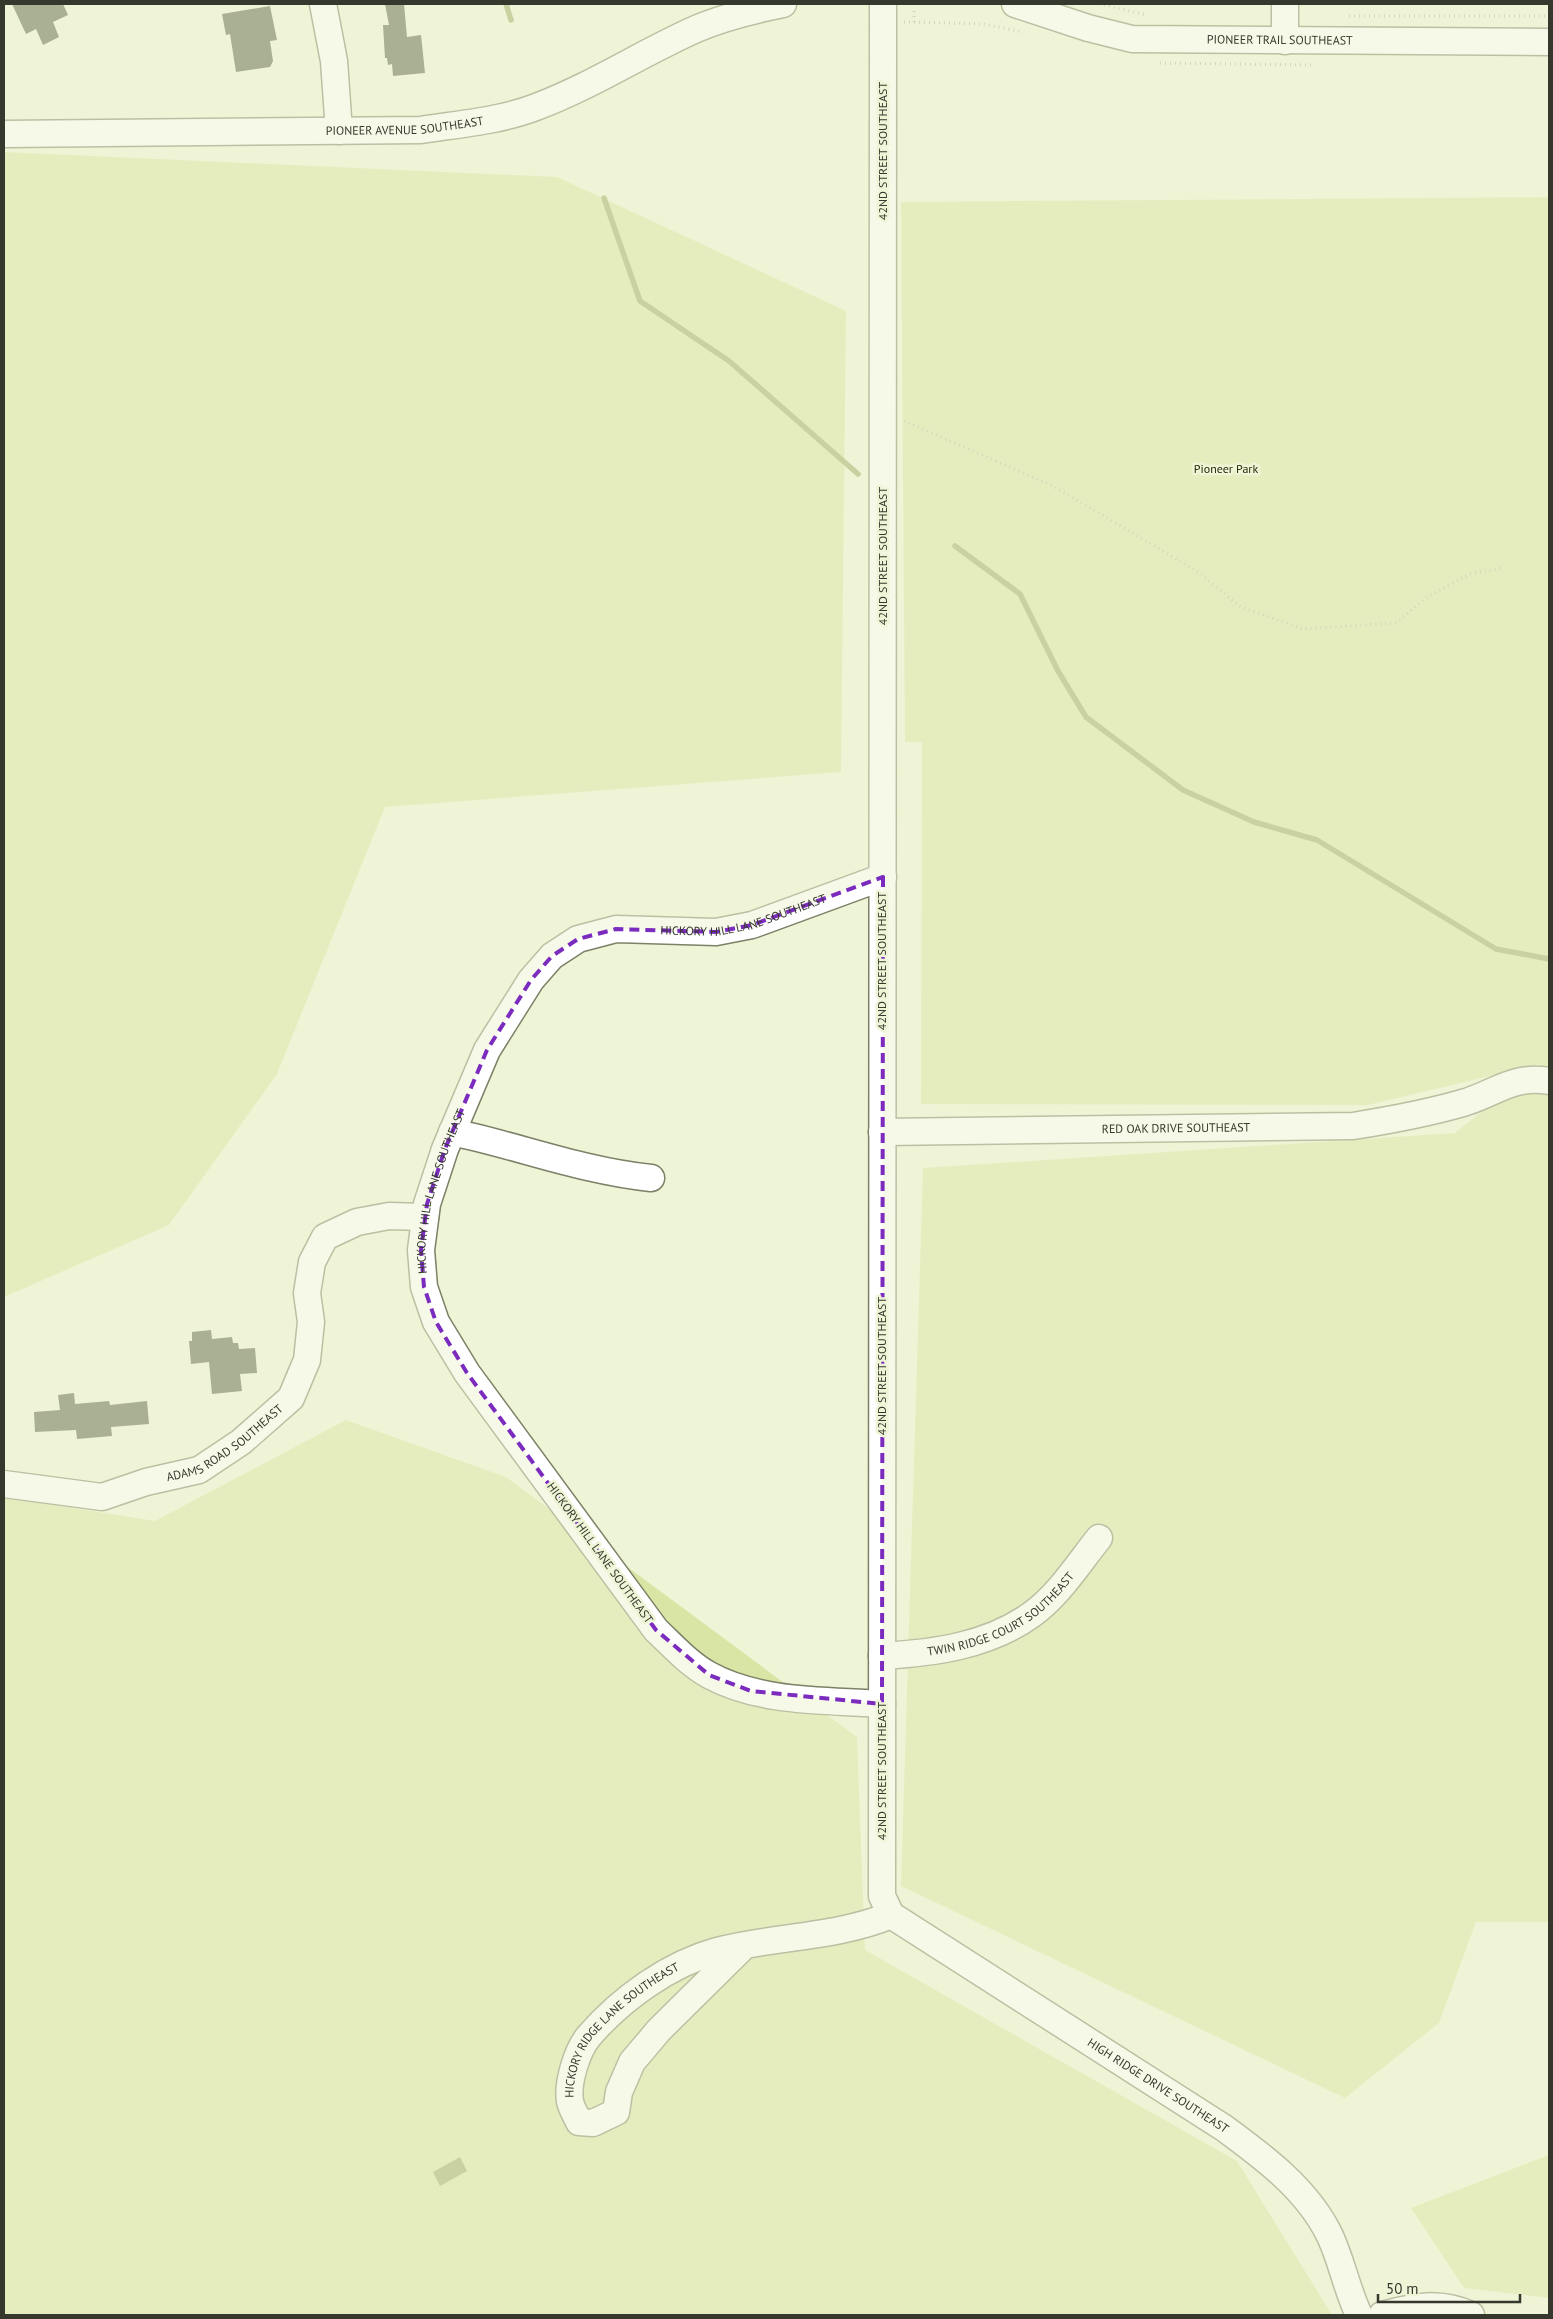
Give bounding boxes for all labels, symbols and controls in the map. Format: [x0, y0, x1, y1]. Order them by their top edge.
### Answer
street label: PIONEER TRAIL SOUTHEAST [1207, 32, 1353, 48]
street label: 42ND STREET SOUTHEAST [875, 82, 890, 220]
street label: PIONEER AVENUE SOUTHEAST [326, 113, 485, 138]
park label: Pioneer Park [1194, 461, 1258, 476]
street label: 42ND STREET SOUTHEAST [875, 487, 890, 625]
street label: HICKORY HILL LANE SOUTHEAST [660, 890, 828, 939]
street label: 42ND STREET SOUTHEAST [874, 892, 889, 1030]
street label: HICKORY HILL LANE SOUTHEAST [413, 1106, 468, 1274]
street label: RED OAK DRIVE SOUTHEAST [1102, 1119, 1251, 1136]
street label: 42ND STREET SOUTHEAST [874, 1297, 889, 1435]
street label: ADAMS ROAD SOUTHEAST [165, 1401, 286, 1484]
street label: HICKORY HILL LANE SOUTHEAST [544, 1479, 657, 1626]
street label: TWIN RIDGE COURT SOUTHEAST [926, 1569, 1077, 1659]
street label: 42ND STREET SOUTHEAST [874, 1702, 889, 1840]
street label: HICKORY RIDGE LANE SOUTHEAST [561, 1959, 682, 2098]
street label: HIGH RIDGE DRIVE SOUTHEAST [1085, 2035, 1232, 2136]
scale bar [1378, 2272, 1520, 2304]
text: 50 m [1386, 2279, 1419, 2298]

